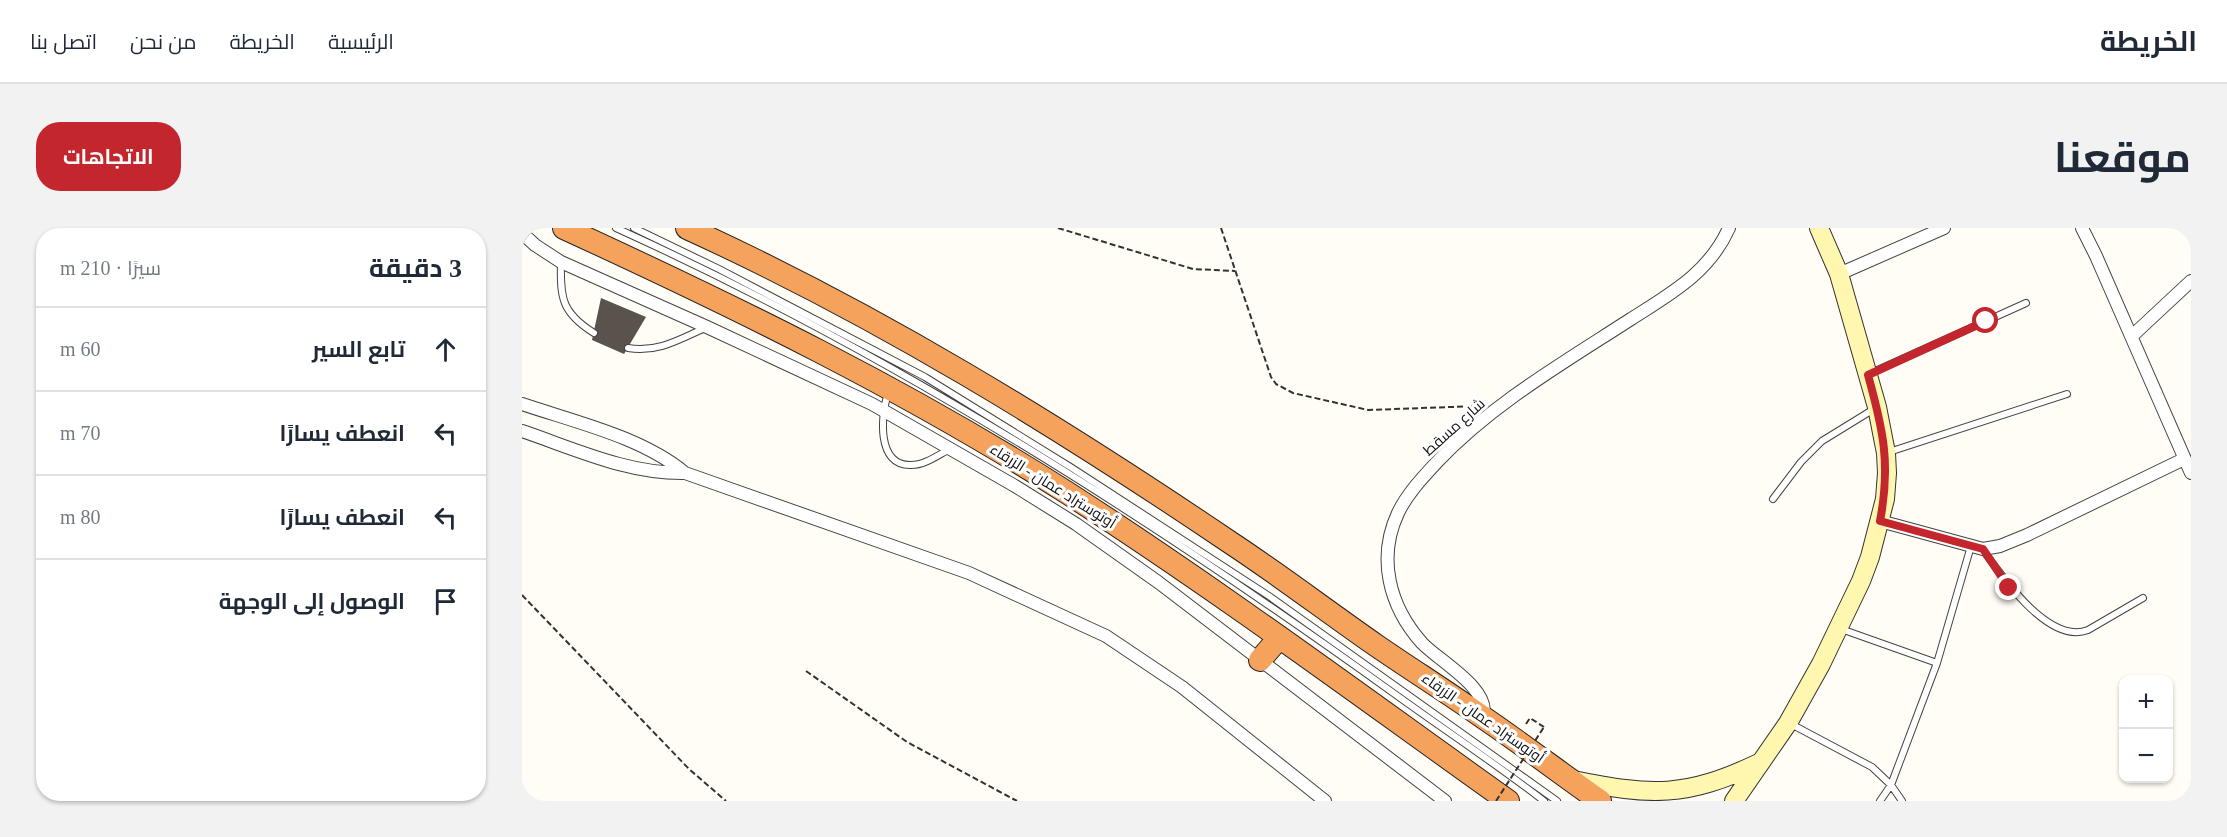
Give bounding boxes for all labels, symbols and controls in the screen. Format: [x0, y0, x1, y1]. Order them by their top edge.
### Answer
text: الخريطة [2100, 26, 2197, 57]
text: اتصل بنا [30, 30, 97, 54]
text: من نحن [130, 30, 196, 54]
text: الخريطة [229, 30, 295, 54]
text: الرئيسية [328, 30, 394, 54]
button: الاتجاهات [36, 122, 181, 191]
text: موقعنا [2054, 135, 2191, 181]
text: 3 دقيقة [369, 254, 462, 283]
text: سيرًا · 210 m [60, 257, 161, 279]
route start [1972, 307, 1998, 333]
icon: ahead [429, 333, 462, 366]
text: تابع السير [312, 337, 405, 362]
text: 60 m [60, 338, 101, 360]
street label: شارع مسقط [1420, 395, 1490, 461]
icon: left [429, 417, 462, 450]
text: انعطف يسارًا [280, 421, 405, 446]
text: 70 m [60, 422, 101, 444]
street label: أوتوستراد عمان - الزرقاء [986, 439, 1120, 533]
icon: left [429, 501, 462, 534]
text: انعطف يسارًا [280, 505, 405, 530]
text: 80 m [60, 506, 101, 528]
route end [1995, 574, 2021, 600]
icon: arrive [429, 585, 462, 618]
text: الوصول إلى الوجهة [219, 589, 405, 614]
street label: أوتوستراد عمان - الزرقاء [1418, 668, 1548, 768]
map controls [2119, 675, 2173, 783]
button: + [2119, 675, 2173, 729]
button: − [2119, 729, 2173, 783]

